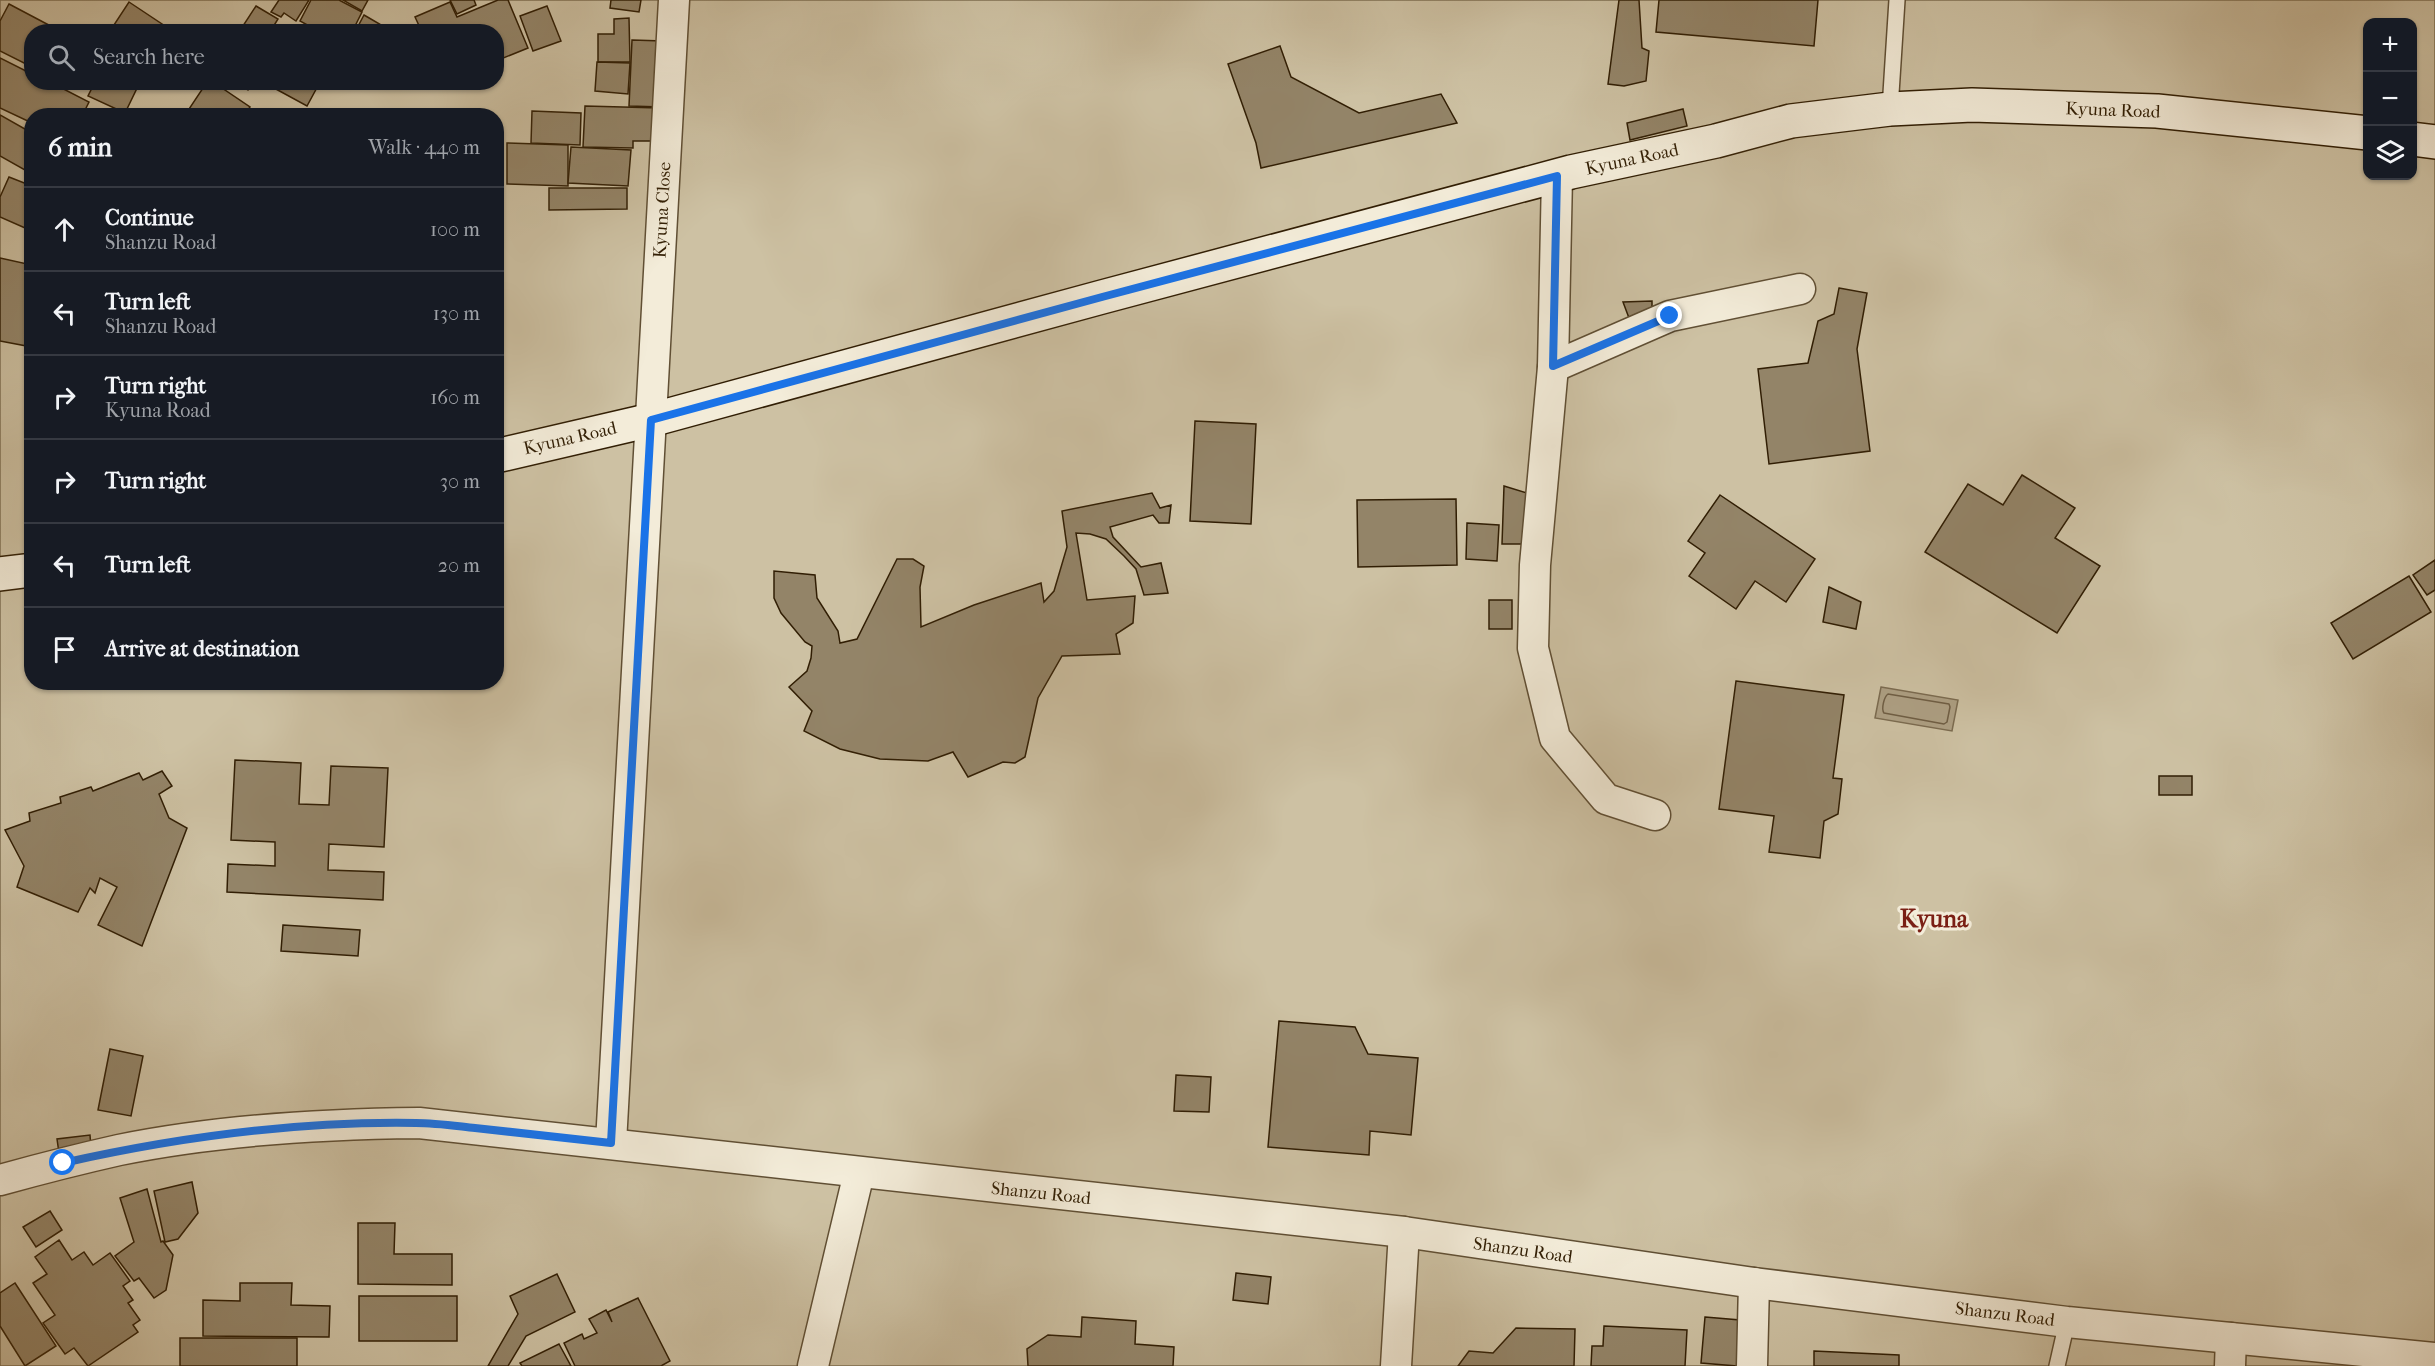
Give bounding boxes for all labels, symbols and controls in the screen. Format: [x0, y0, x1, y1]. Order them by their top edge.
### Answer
map controls [2363, 18, 2417, 180]
button: + [2363, 18, 2417, 72]
search box [24, 24, 504, 90]
icon: search [45, 41, 78, 74]
text: Search here [93, 44, 205, 70]
button: − [2363, 72, 2417, 126]
street label: Kyuna Road [2065, 98, 2161, 123]
button: layers [2363, 126, 2417, 180]
text: 6 min [48, 132, 112, 163]
text: Walk · 440 m [368, 136, 480, 159]
street label: Kyuna Road [1583, 139, 1681, 180]
street label: Kyuna Close [649, 161, 676, 259]
text: Continue [105, 205, 194, 231]
icon: ahead [48, 213, 81, 246]
text: 100 m [430, 218, 480, 241]
text: Shanzu Road [105, 231, 216, 254]
text: Turn left [105, 289, 191, 315]
icon: left [48, 297, 81, 330]
text: 130 m [433, 302, 480, 325]
route end [1656, 302, 1682, 328]
text: Shanzu Road [105, 315, 216, 338]
text: Turn right [105, 373, 206, 399]
icon: right [48, 381, 81, 414]
text: 160 m [430, 386, 480, 409]
text: Kyuna Road [105, 399, 211, 422]
street label: Kyuna Road [521, 418, 619, 459]
icon: right [48, 465, 81, 498]
text: Turn right [105, 468, 206, 494]
text: 30 m [440, 470, 480, 493]
icon: left [48, 549, 81, 582]
text: Turn left [105, 552, 191, 578]
text: 20 m [438, 554, 480, 577]
icon: arrive [48, 633, 81, 666]
text: Arrive at destination [105, 636, 299, 662]
district label: Kyuna [1900, 905, 1969, 933]
route start [49, 1149, 75, 1175]
street label: Shanzu Road [990, 1178, 1092, 1209]
street label: Shanzu Road [1472, 1233, 1574, 1268]
street label: Shanzu Road [1954, 1298, 2056, 1331]

